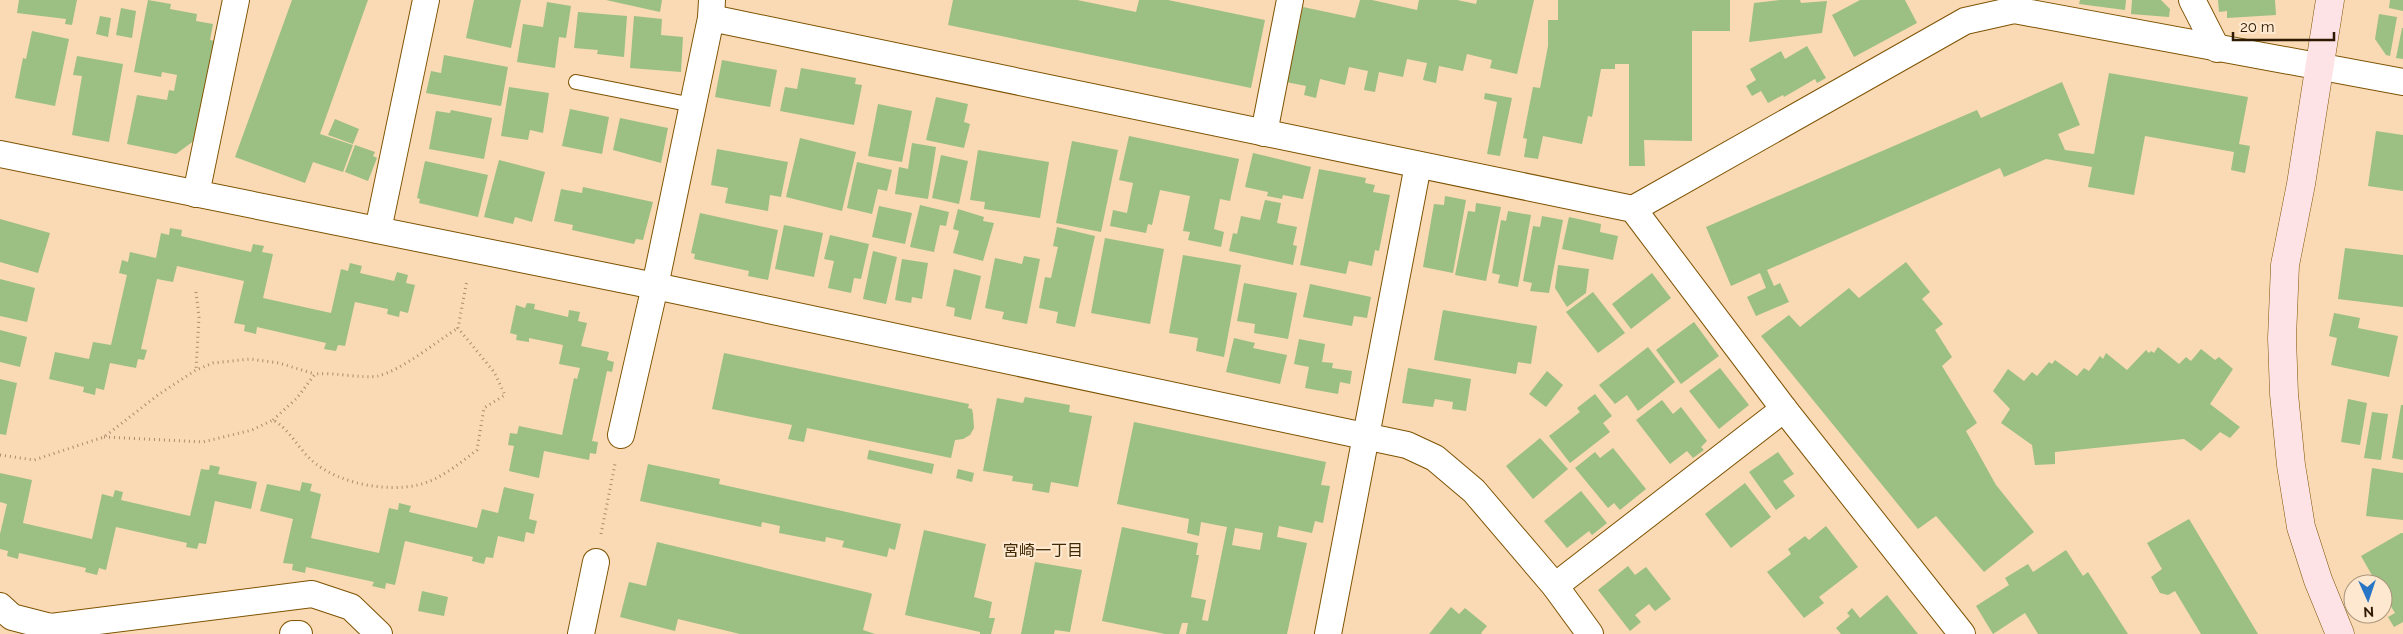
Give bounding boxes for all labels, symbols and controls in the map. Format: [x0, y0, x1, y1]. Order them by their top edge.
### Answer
scale bar [2233, 10, 2334, 42]
text: 20 m [2240, 18, 2275, 36]
district label: 宮崎一丁目 [1003, 541, 1083, 560]
north arrow [2343, 574, 2393, 624]
text: N [2363, 604, 2374, 620]

